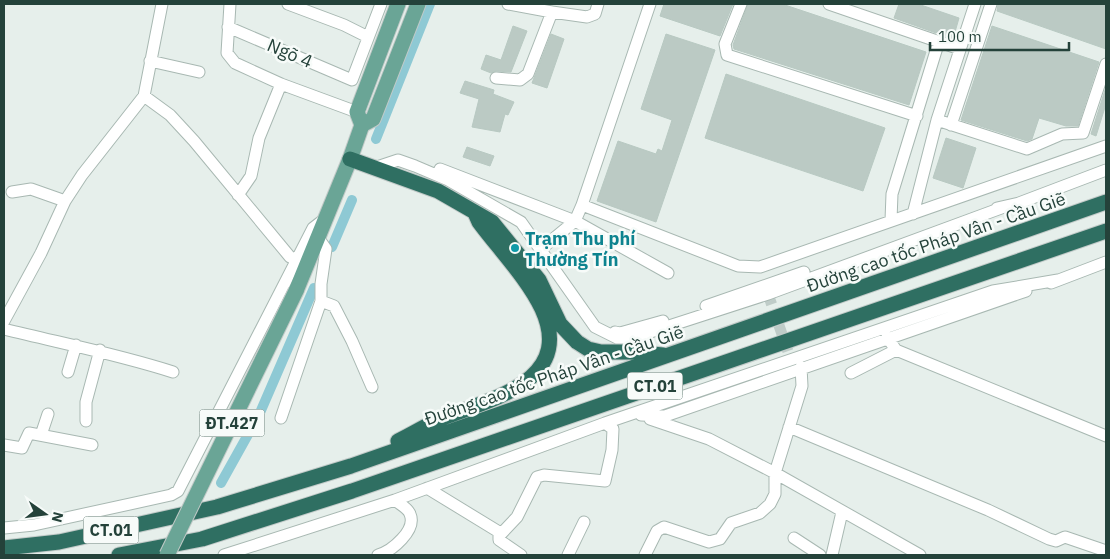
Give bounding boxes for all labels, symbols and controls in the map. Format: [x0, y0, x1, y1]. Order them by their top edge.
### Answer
scale bar [930, 20, 1069, 52]
text: 100 m [938, 27, 982, 46]
street label: Ngõ 4 [264, 33, 316, 73]
street label: Đường cao tốc Pháp Vân - Cầu Giẽ [803, 187, 1069, 297]
place label: Trạm Thu phí Thường Tín [525, 227, 636, 271]
marker: Trạm Thu phí Thường Tín [509, 242, 521, 254]
street label: Đường cao tốc Pháp Vân - Cầu Giẽ [421, 320, 687, 430]
road number: CT.01 [628, 372, 682, 400]
road number: ĐT.427 [200, 409, 264, 436]
north arrow [20, 489, 70, 539]
text: N [48, 510, 68, 524]
road number: CT.01 [84, 516, 138, 544]

